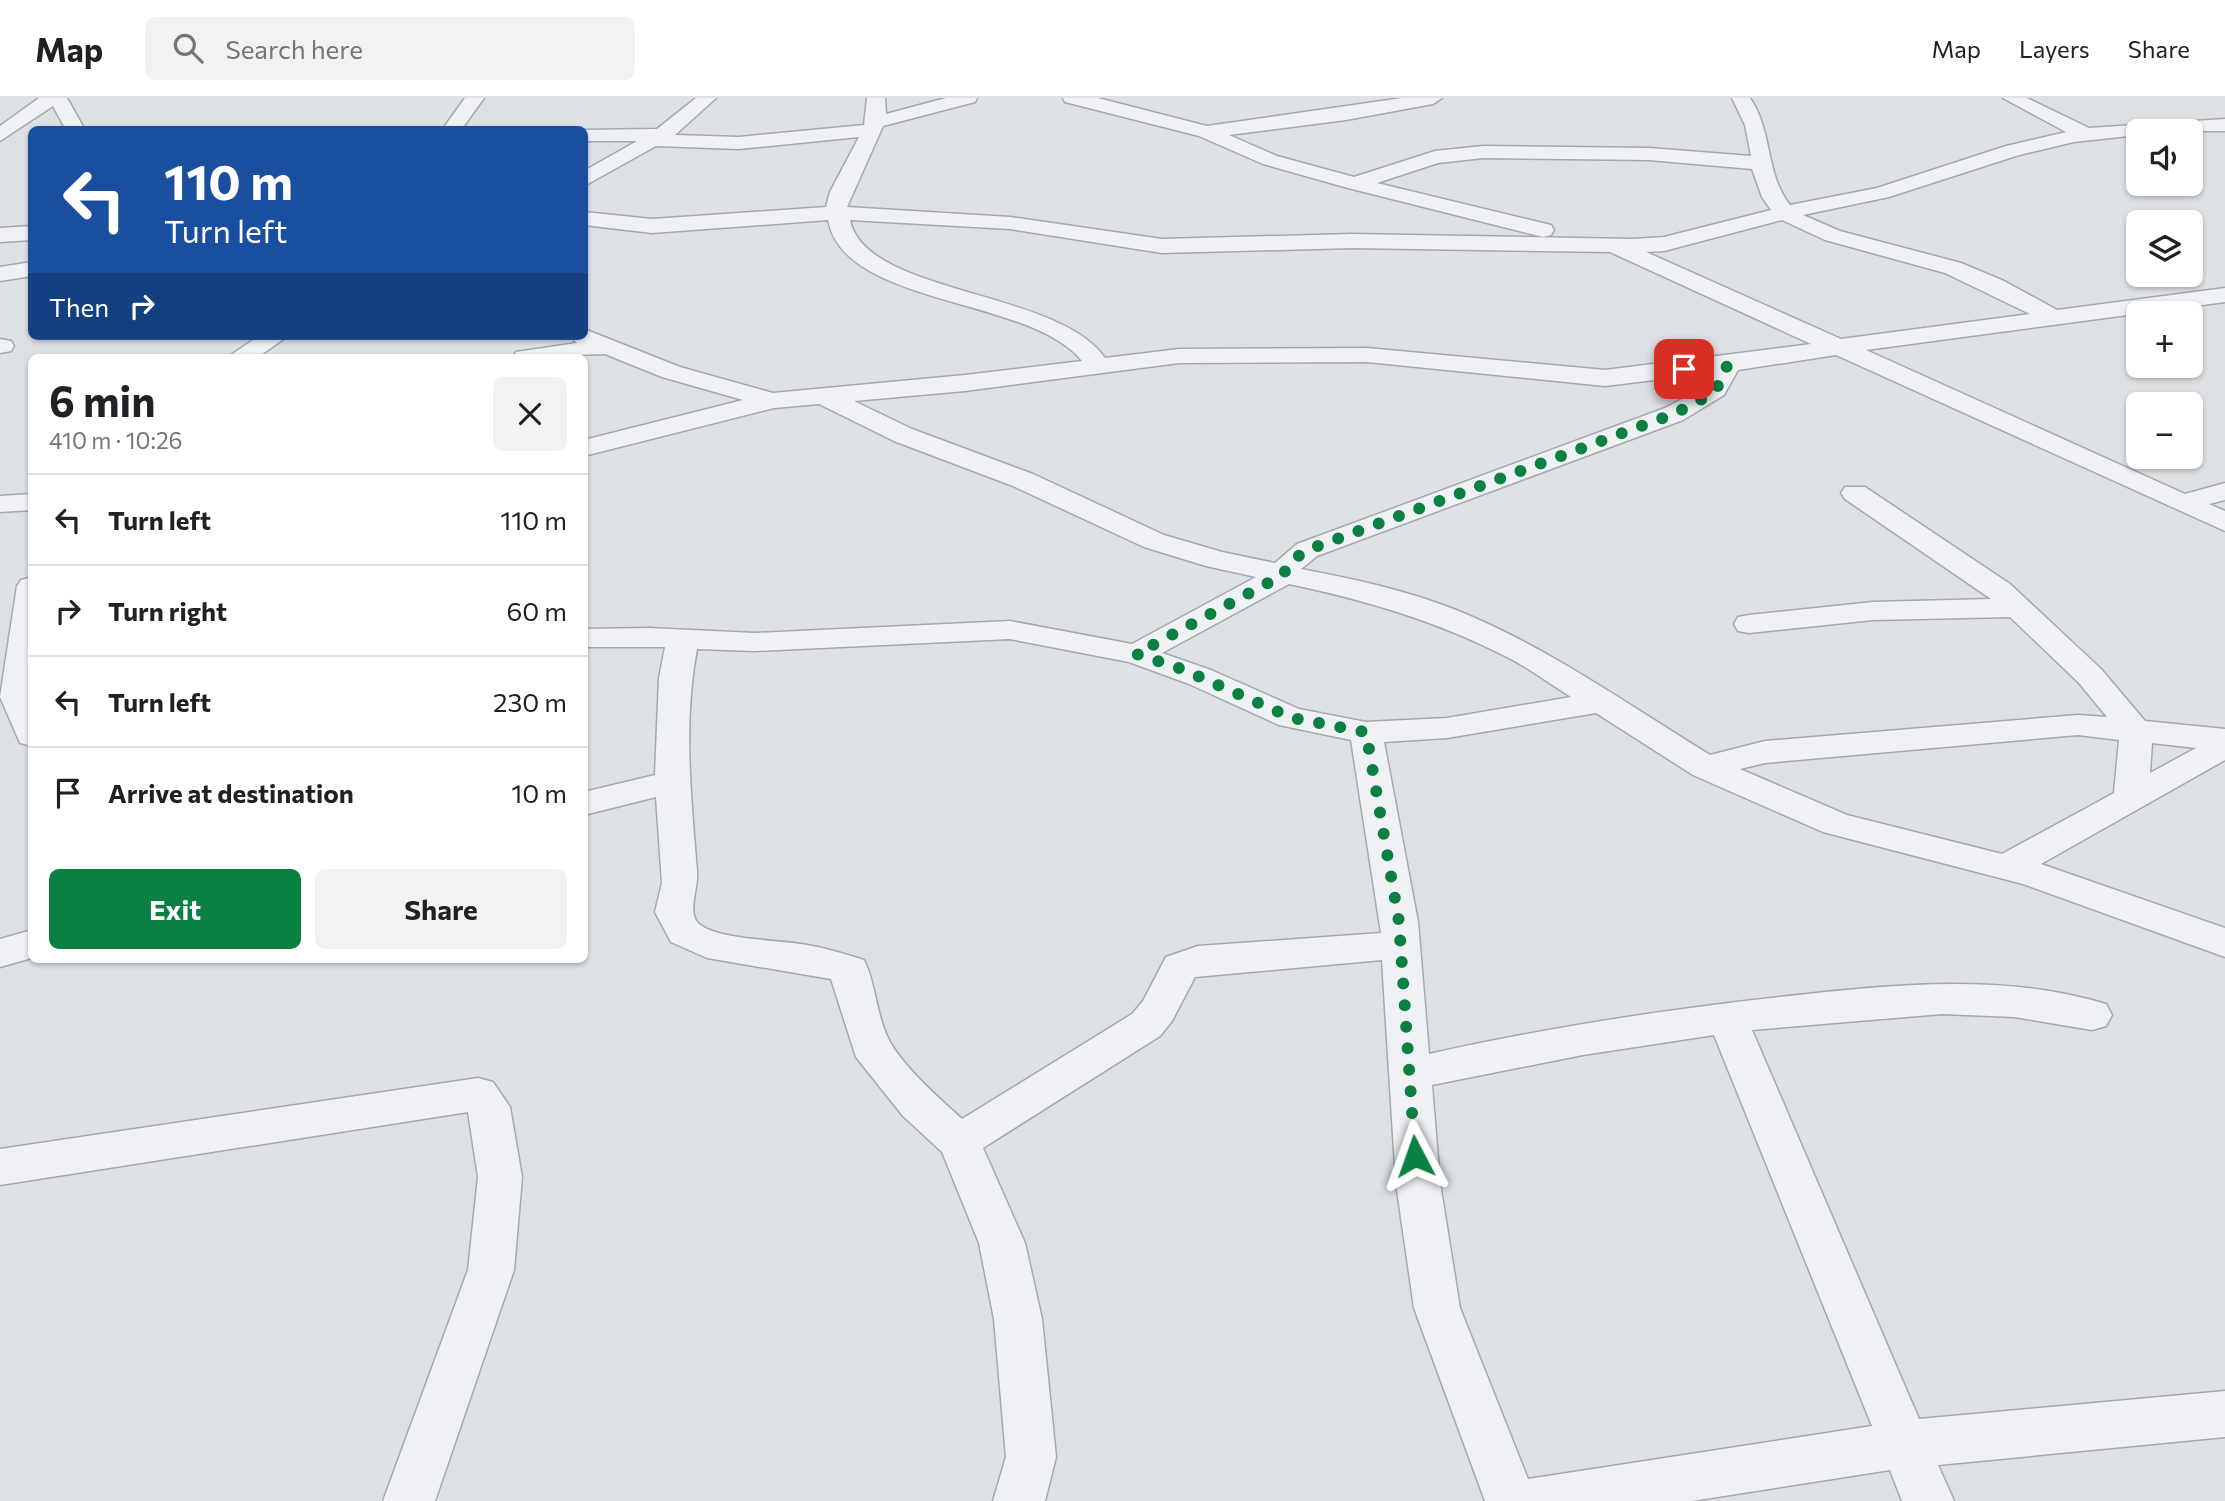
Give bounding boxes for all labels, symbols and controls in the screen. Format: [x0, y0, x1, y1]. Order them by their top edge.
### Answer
search box [145, 17, 635, 80]
text: Map [35, 28, 103, 69]
icon: search [169, 29, 207, 67]
text: Search here [225, 33, 363, 64]
text: Map [1932, 34, 1981, 63]
text: Layers [2019, 34, 2090, 63]
text: Share [2128, 34, 2190, 63]
map controls [2126, 119, 2203, 469]
button: sound [2126, 119, 2203, 196]
text: 110 m [164, 150, 293, 210]
icon: left [49, 154, 140, 245]
text: Turn left [164, 210, 288, 250]
button: layers [2126, 210, 2203, 287]
icon: right [123, 287, 161, 325]
text: Then [49, 291, 109, 322]
button: + [2126, 301, 2203, 378]
pin [1654, 339, 1714, 399]
icon: arrive [1665, 350, 1703, 388]
text: 6 min [49, 374, 156, 426]
button: close [493, 377, 567, 451]
button: − [2126, 392, 2203, 469]
text: 410 m · 10:26 [49, 426, 183, 454]
icon: left [49, 501, 87, 539]
text: Turn left [108, 504, 211, 535]
text: 110 m [500, 504, 567, 535]
icon: right [49, 592, 87, 630]
text: Turn right [108, 595, 227, 626]
text: 60 m [507, 595, 567, 626]
icon: left [49, 683, 87, 721]
text: Turn left [108, 686, 211, 717]
text: 230 m [493, 686, 567, 717]
icon: arrive [49, 774, 87, 812]
text: Arrive at destination [108, 777, 354, 808]
text: 10 m [511, 777, 567, 808]
button: Exit [49, 869, 301, 949]
button: Share [315, 869, 567, 949]
position arrow [1378, 1119, 1452, 1193]

